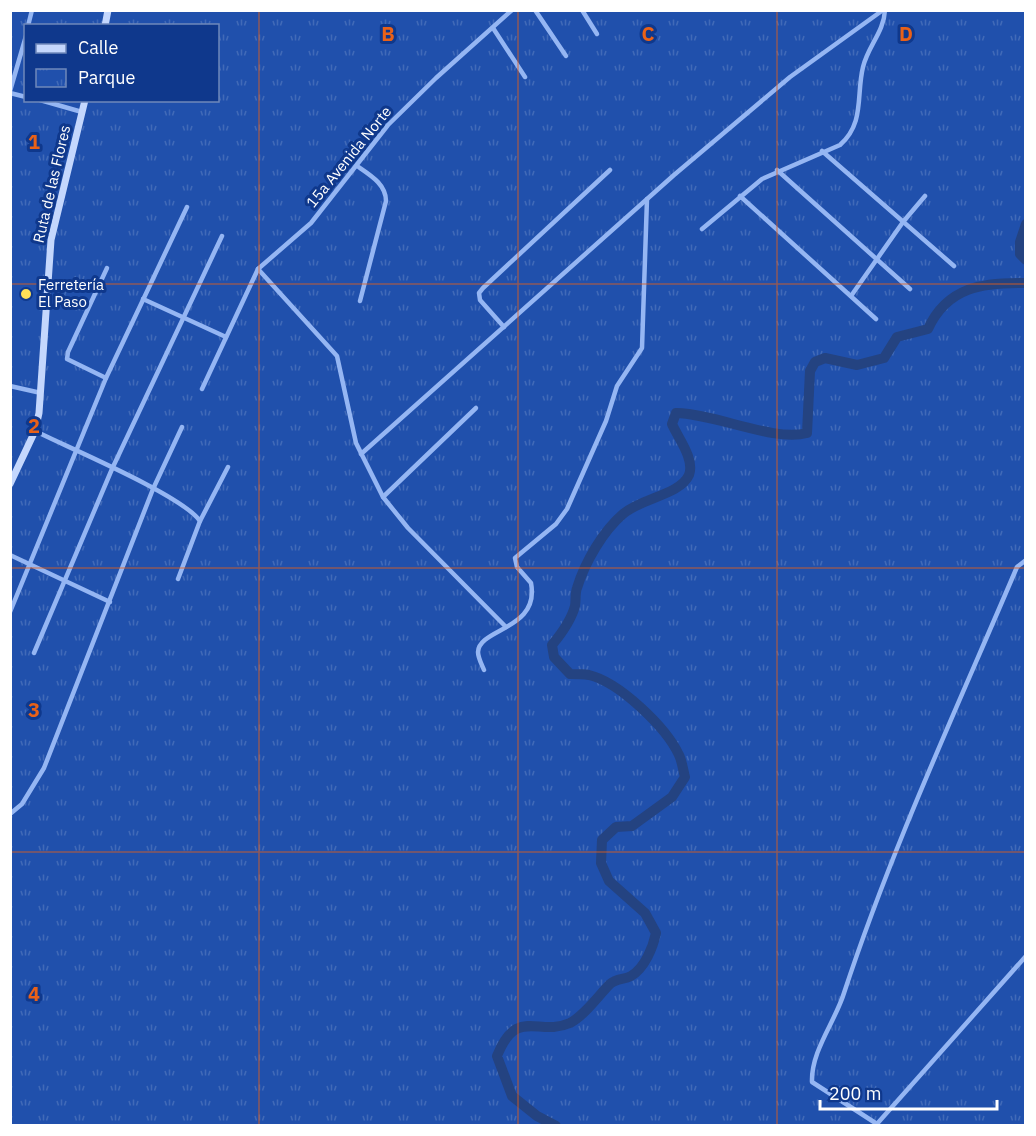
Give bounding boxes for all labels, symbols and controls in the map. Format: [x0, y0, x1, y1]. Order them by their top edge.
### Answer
text: B [381, 20, 395, 47]
text: C [641, 20, 655, 47]
text: D [899, 20, 913, 47]
legend [24, 24, 219, 102]
text: Calle [78, 36, 118, 59]
text: Parque [78, 66, 136, 89]
street label: 15a Avenida Norte [302, 102, 395, 211]
street label: Ruta de las Flores [29, 123, 74, 245]
text: 1 [28, 128, 40, 155]
place label: Ferretería El Paso [38, 275, 104, 311]
marker: Ferretería El Paso [19, 287, 33, 301]
text: 2 [28, 412, 40, 439]
text: 3 [28, 696, 40, 723]
text: 4 [28, 980, 40, 1007]
scale bar [820, 1073, 997, 1111]
text: 200 m [829, 1082, 881, 1105]

